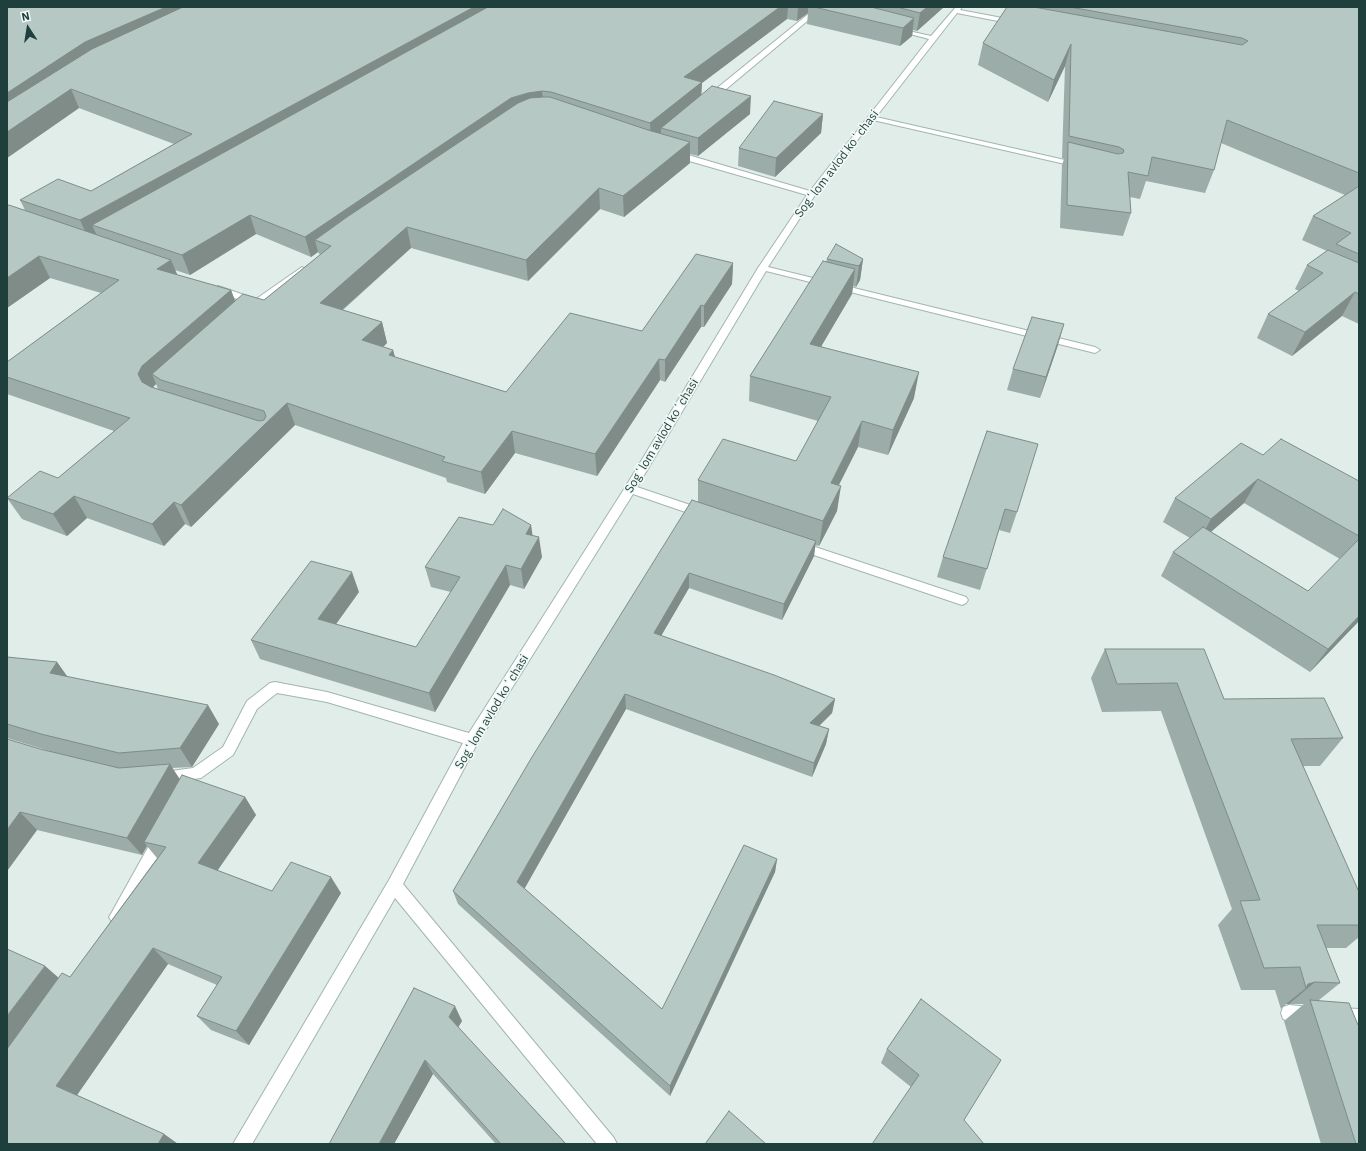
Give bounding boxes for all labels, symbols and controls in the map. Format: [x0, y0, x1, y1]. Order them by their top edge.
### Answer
north arrow [8, 8, 48, 48]
text: N [20, 9, 31, 24]
street label: Sogʻlom avlod koʻchasi [792, 107, 882, 221]
street label: Sogʻlom avlod koʻchasi [622, 376, 702, 496]
street label: Sogʻlom avlod koʻchasi [452, 652, 532, 772]

